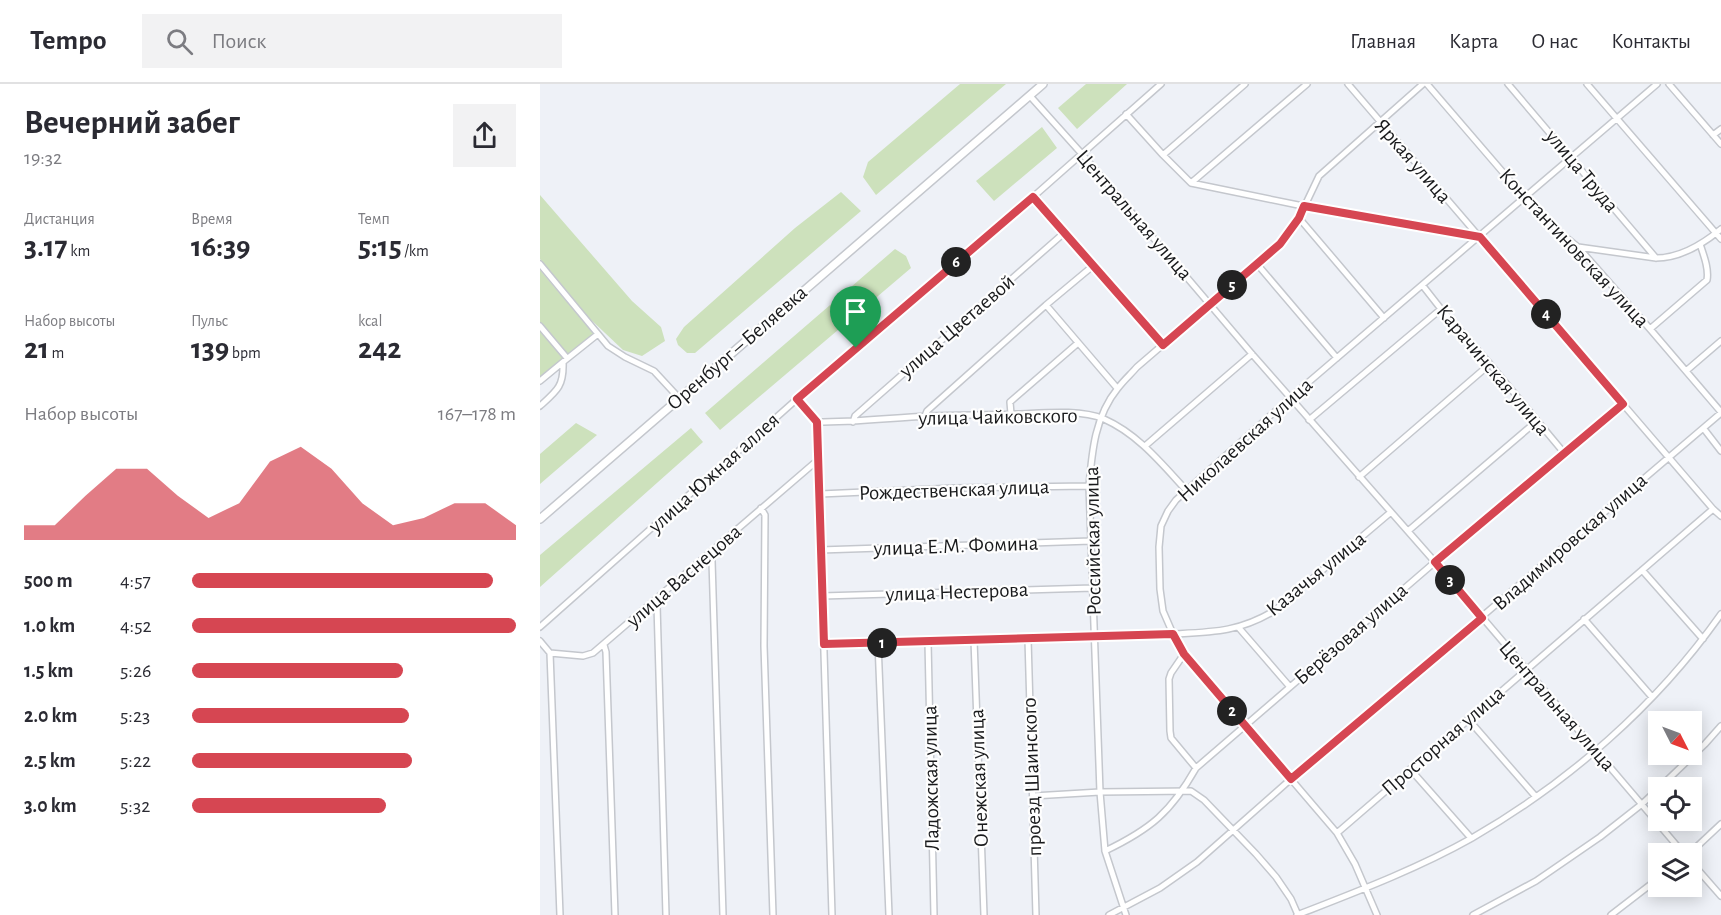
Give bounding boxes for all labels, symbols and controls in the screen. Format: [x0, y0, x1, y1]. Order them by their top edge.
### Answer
search box [142, 14, 562, 68]
icon: search [163, 25, 196, 58]
text: Tempo [30, 27, 106, 55]
text: Поиск [211, 30, 266, 52]
text: Главная [1350, 31, 1416, 52]
text: Карта [1449, 31, 1498, 52]
text: О нас [1531, 31, 1578, 52]
text: Контакты [1611, 31, 1691, 52]
button: share [453, 104, 516, 167]
text: Вечерний забег [24, 107, 240, 140]
street label: Яркая улица [1371, 115, 1455, 208]
street label: улица Труда [1541, 125, 1623, 217]
street label: Центральная улица [1072, 146, 1196, 285]
text: 19:32 [24, 148, 62, 168]
street label: Константиновская улица [1495, 164, 1653, 332]
text: Дистанция [24, 211, 95, 227]
text: Время [191, 211, 233, 227]
text: Темп [358, 211, 390, 227]
text: 3.17 [24, 232, 68, 262]
text: 16:39 [191, 232, 251, 262]
text: 5:15 [358, 232, 402, 262]
text: km [68, 243, 90, 259]
text: /km [402, 243, 429, 259]
pin: 6 [941, 247, 971, 277]
text: 6 [952, 254, 960, 270]
pin: 5 [1217, 270, 1247, 300]
street label: улица Цветаевой [895, 271, 1019, 382]
text: 5 [1229, 277, 1235, 293]
street label: Оренбург – Беляевка [663, 281, 811, 414]
pin [830, 286, 881, 348]
icon: arrive [839, 295, 872, 328]
pin: 4 [1531, 299, 1561, 329]
street label: Карачинская улица [1432, 301, 1554, 440]
text: 4 [1542, 306, 1550, 322]
text: Набор высоты [24, 313, 115, 329]
text: Пульс [191, 313, 228, 329]
text: kcal [358, 313, 382, 329]
text: 21 [24, 334, 49, 364]
text: 139 [191, 334, 229, 364]
text: 242 [358, 334, 401, 364]
text: m [49, 345, 64, 361]
text: bpm [229, 345, 261, 361]
street label: Николаевская улица [1173, 374, 1317, 506]
text: Набор высоты [24, 404, 138, 424]
text: 167–178 m [438, 404, 516, 424]
street label: улица Чайковского [917, 405, 1078, 429]
street label: улица Южная аллея [644, 409, 783, 538]
street label: Российская улица [1081, 466, 1105, 616]
street label: Владимировская улица [1489, 469, 1652, 615]
street label: Рождественская улица [858, 476, 1050, 504]
street label: улица Васнецова [622, 520, 746, 632]
street label: Казачья улица [1262, 527, 1370, 620]
street label: улица Е.М. Фомина [872, 533, 1039, 559]
pin: 3 [1435, 565, 1465, 595]
text: 500 m [24, 571, 73, 591]
text: 4:57 [120, 571, 151, 591]
text: 3 [1447, 572, 1453, 588]
street label: улица Нестерова [884, 579, 1029, 605]
street label: Берёзовая улица [1290, 579, 1412, 689]
text: 1.0 km [24, 616, 75, 636]
text: 4:52 [120, 616, 152, 636]
pin: 1 [867, 628, 897, 658]
text: 1 [879, 635, 885, 651]
street label: Центральная улица [1495, 637, 1619, 776]
text: 1.5 km [24, 661, 73, 681]
text: 5:26 [120, 661, 151, 681]
street label: Просторная улица [1378, 682, 1509, 800]
pin: 2 [1217, 696, 1247, 726]
street label: проезд Шаинского [1019, 697, 1045, 857]
text: 2 [1228, 703, 1236, 719]
street label: Ладожская улица [919, 705, 943, 851]
text: 2.0 km [24, 706, 77, 726]
text: 5:23 [120, 706, 150, 726]
street label: Онежская улица [966, 708, 992, 848]
north arrow [1648, 711, 1702, 765]
map controls [1648, 711, 1702, 897]
text: 2.5 km [24, 751, 76, 771]
text: 5:22 [120, 751, 151, 771]
button: locate [1648, 777, 1702, 831]
text: 3.0 km [24, 796, 77, 816]
text: 5:32 [120, 796, 150, 816]
button: layers [1648, 843, 1702, 897]

